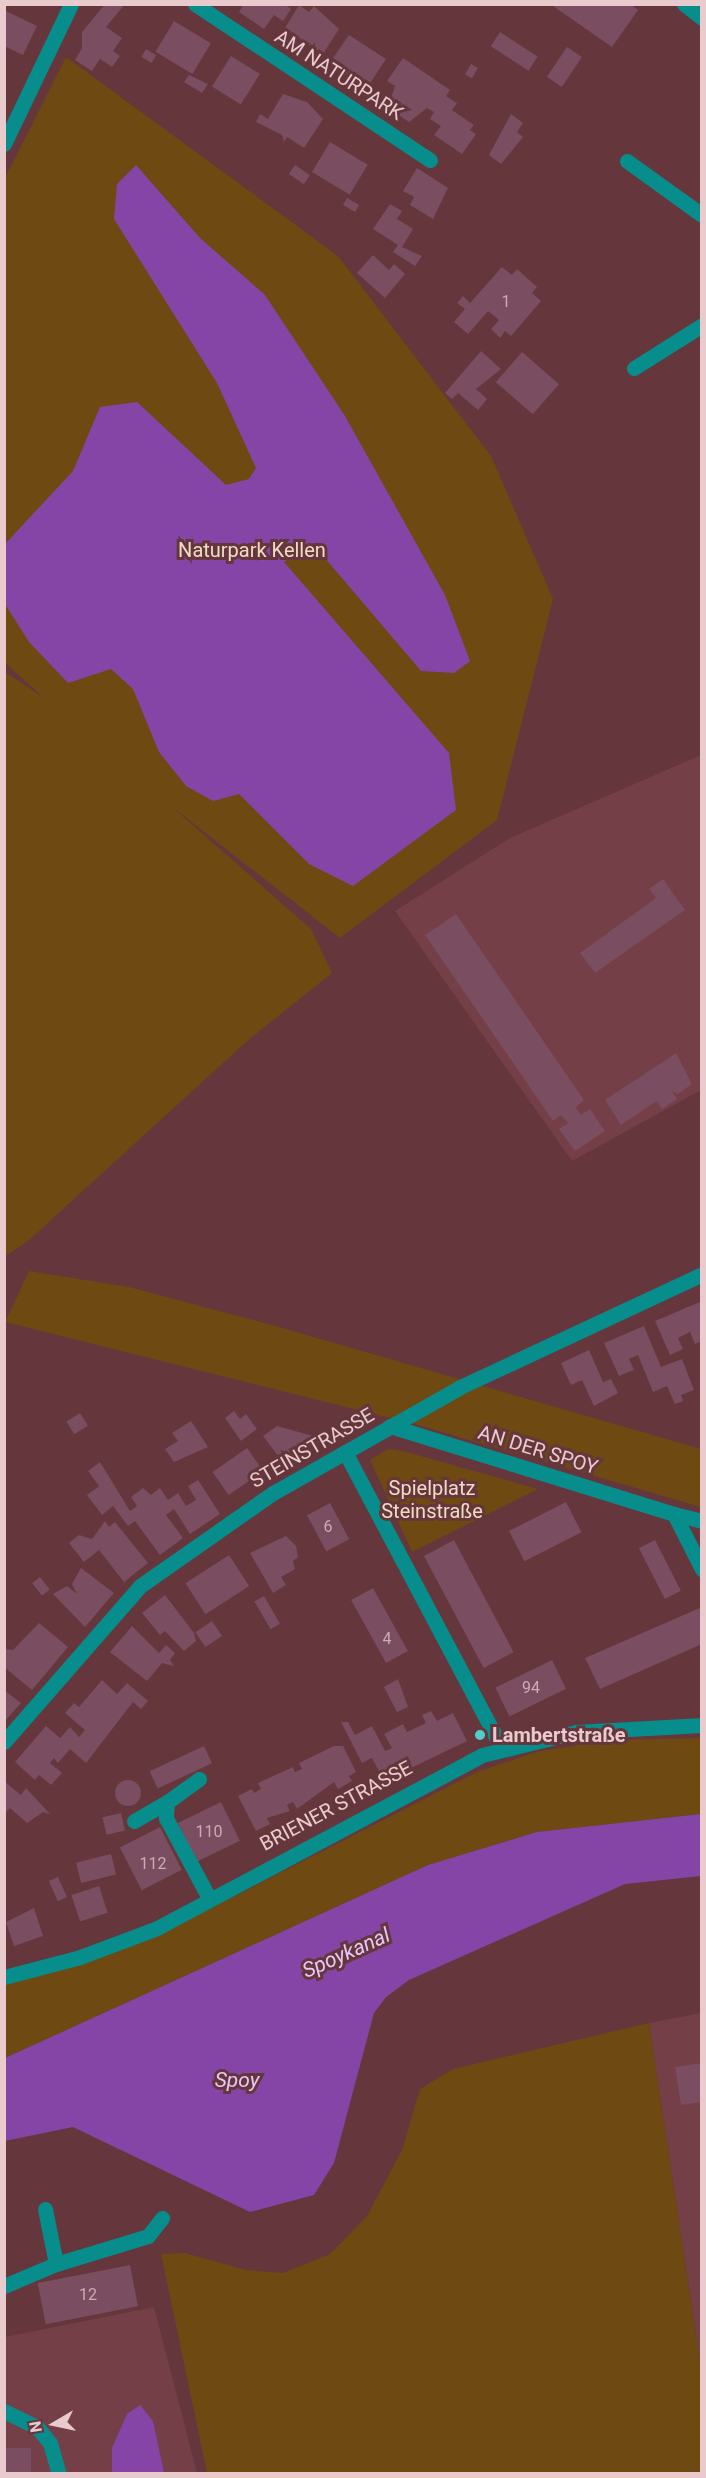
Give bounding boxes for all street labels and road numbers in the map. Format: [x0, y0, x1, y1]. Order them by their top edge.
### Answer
street label: AM NATURPARK [270, 25, 408, 125]
street label: STEINSTRASSE [246, 1403, 378, 1493]
street label: AN DER SPOY [475, 1420, 601, 1480]
street label: BRIENER STRASSE [256, 1756, 416, 1856]

